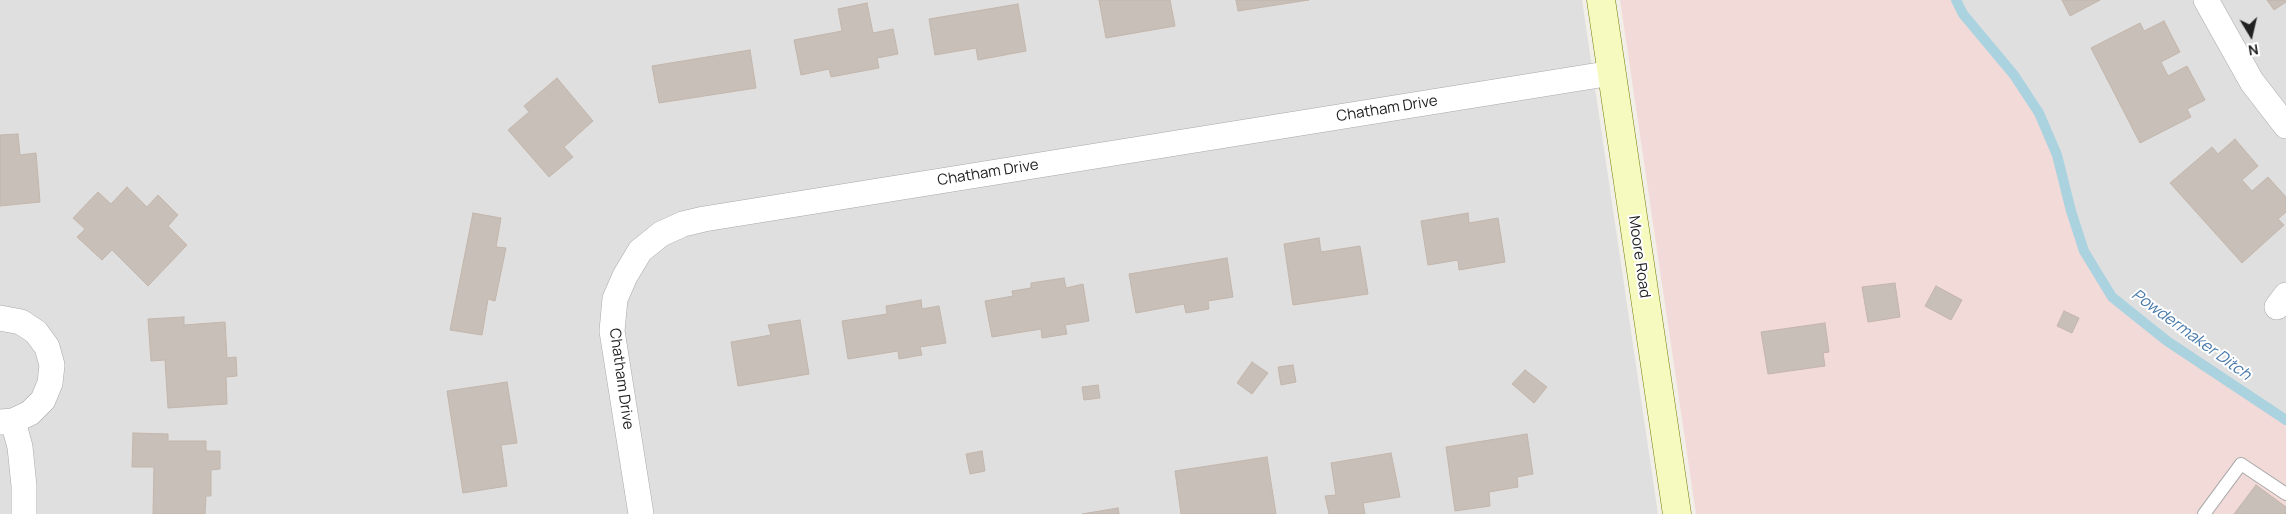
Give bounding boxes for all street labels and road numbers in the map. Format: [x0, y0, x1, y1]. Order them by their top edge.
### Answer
street label: Chatham Drive [1335, 92, 1439, 126]
street label: Chatham Drive [936, 156, 1040, 190]
street label: Moore Road [1624, 215, 1654, 299]
street label: Chatham Drive [605, 327, 637, 431]

